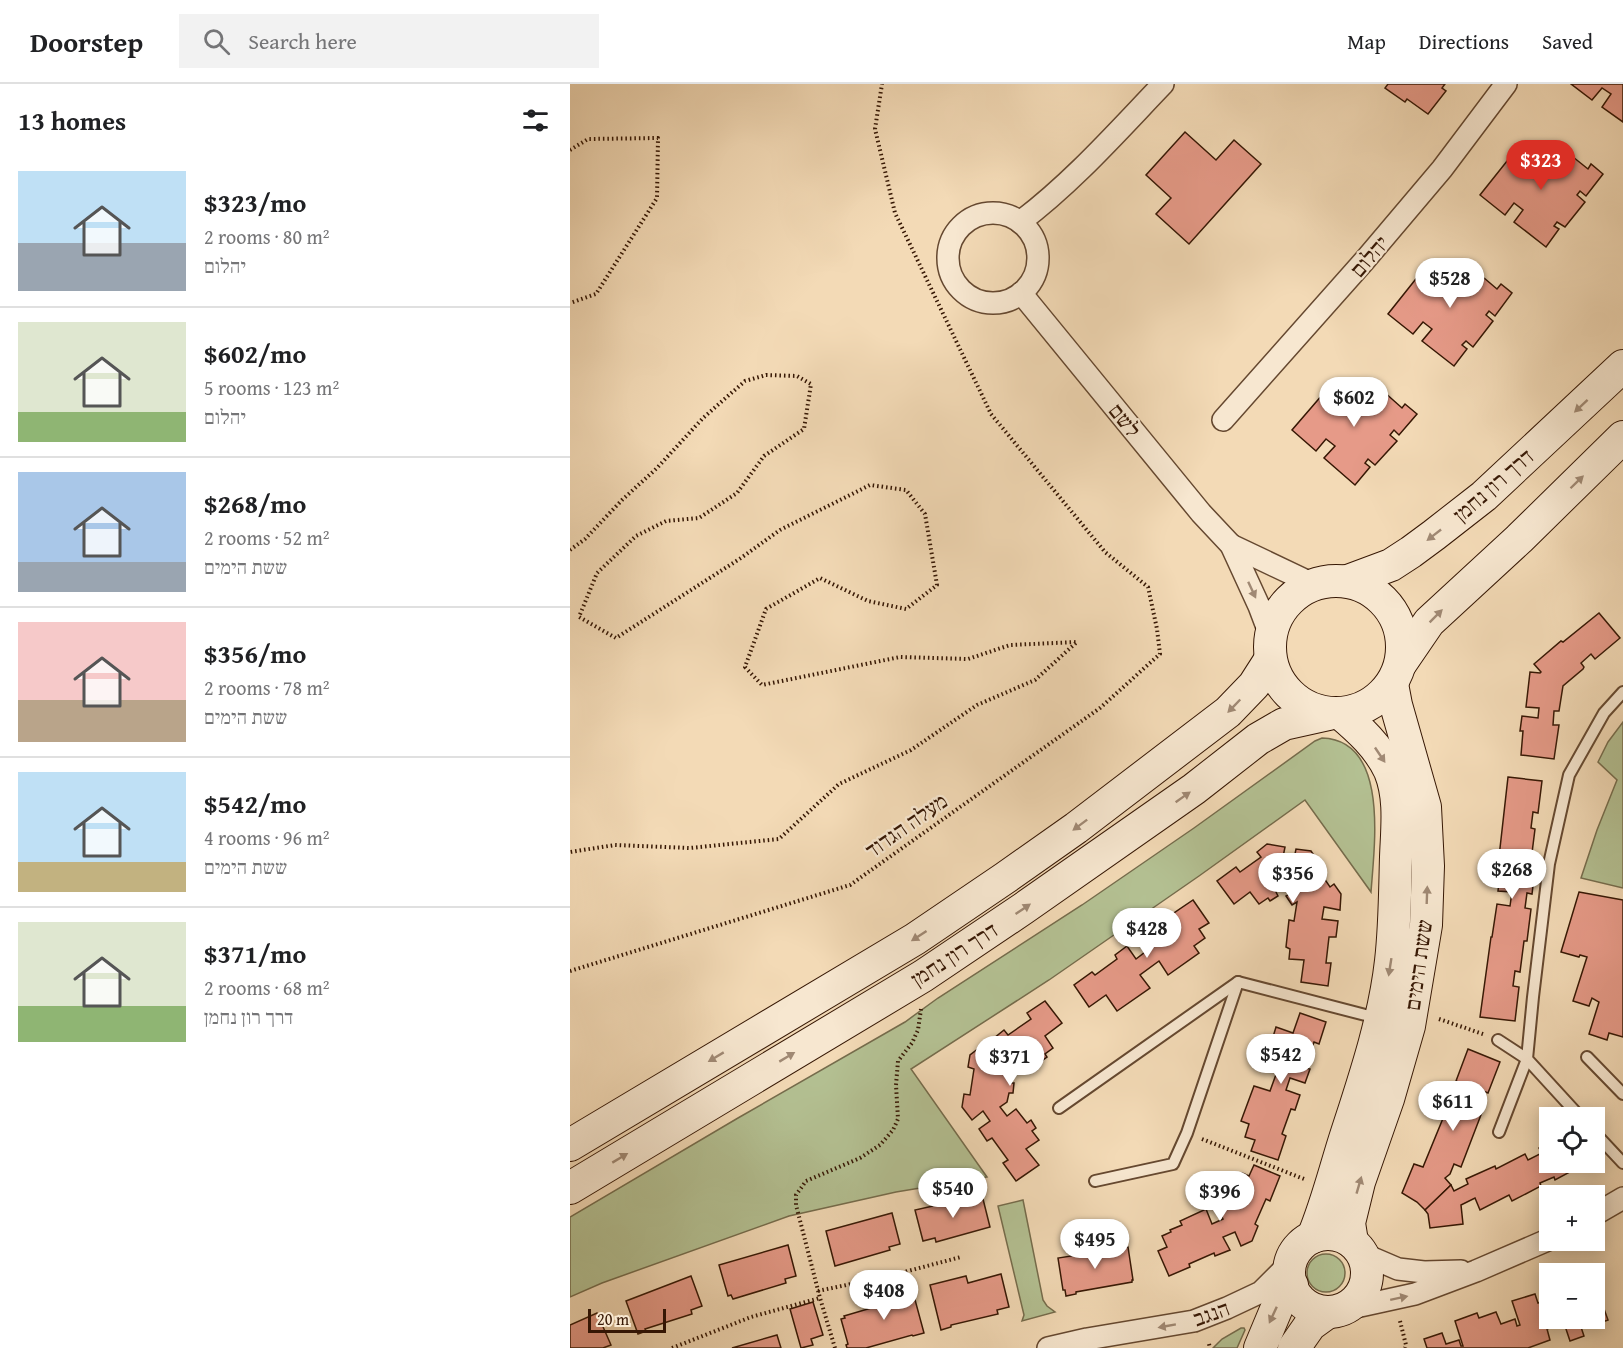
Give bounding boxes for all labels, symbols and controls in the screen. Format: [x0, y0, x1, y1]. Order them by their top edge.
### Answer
search box [179, 14, 599, 68]
text: Doorstep [30, 21, 143, 62]
icon: search [200, 25, 233, 58]
text: Search here [248, 25, 357, 57]
text: Map [1347, 26, 1386, 57]
text: Directions [1419, 26, 1509, 57]
text: Saved [1542, 26, 1593, 57]
text: 13 homes [18, 101, 126, 140]
icon: filters [519, 104, 552, 137]
pin: $323 [1505, 140, 1577, 191]
text: $323 [1520, 145, 1562, 174]
text: $323/mo [204, 183, 306, 222]
icon: home [66, 195, 138, 267]
text: 2 rooms · 80 m² [204, 222, 330, 251]
street label: יהלום [1342, 228, 1396, 284]
text: יהלום [204, 251, 246, 280]
pin: $528 [1414, 258, 1486, 309]
text: $528 [1429, 263, 1471, 292]
text: $602/mo [204, 334, 306, 373]
icon: home [66, 346, 138, 418]
text: 5 rooms · 123 m² [204, 373, 339, 402]
pin: $602 [1318, 377, 1390, 428]
text: $602 [1333, 382, 1375, 411]
street label: לשם [1101, 396, 1149, 444]
one-way arrow [1573, 399, 1588, 413]
text: יהלום [204, 402, 246, 431]
street label: דרך רון נחמן [1445, 441, 1541, 529]
one-way arrow [1570, 476, 1584, 490]
text: $268/mo [204, 484, 306, 523]
icon: home [66, 496, 138, 568]
text: 2 rooms · 52 m² [204, 523, 330, 552]
one-way arrow [1426, 528, 1442, 541]
text: ששת הימים [204, 552, 287, 581]
one-way arrow [1247, 581, 1256, 598]
one-way arrow [1428, 610, 1442, 624]
text: $356/mo [204, 634, 306, 673]
icon: home [66, 646, 138, 718]
text: 2 rooms · 78 m² [204, 673, 330, 702]
one-way arrow [1227, 698, 1241, 712]
text: ששת הימים [204, 702, 287, 731]
one-way arrow [1374, 747, 1385, 763]
text: $542/mo [204, 784, 306, 823]
street label: מעלה הגדוד [858, 785, 954, 865]
one-way arrow [1174, 791, 1190, 803]
icon: home [66, 796, 138, 868]
one-way arrow [1072, 819, 1087, 831]
text: 4 rooms · 96 m² [204, 823, 330, 852]
pin: $268 [1476, 849, 1548, 900]
text: ששת הימים [204, 852, 287, 881]
pin: $356 [1257, 853, 1329, 904]
text: $268 [1491, 854, 1533, 883]
text: $356 [1272, 858, 1314, 887]
one-way arrow [1423, 885, 1432, 904]
one-way arrow [1015, 904, 1031, 915]
pin: $428 [1111, 908, 1183, 959]
text: $428 [1126, 913, 1168, 942]
street label: דרך רון נחמן [904, 914, 1004, 994]
street label: ששת הימים [1396, 917, 1440, 1013]
one-way arrow [912, 930, 928, 942]
text: $371/mo [204, 934, 306, 973]
icon: home [66, 946, 138, 1018]
one-way arrow [1385, 957, 1394, 976]
text: 2 rooms · 68 m² [204, 973, 330, 1002]
text: דרך רון נחמן [204, 1002, 293, 1031]
pin: $542 [1245, 1034, 1317, 1085]
pin: $371 [974, 1036, 1046, 1087]
text: $542 [1260, 1039, 1302, 1068]
text: $371 [989, 1041, 1031, 1070]
one-way arrow [708, 1052, 724, 1063]
one-way arrow [779, 1052, 795, 1063]
pin: $611 [1417, 1081, 1489, 1132]
text: $611 [1432, 1086, 1474, 1115]
map controls [1539, 1107, 1605, 1329]
button: locate [1539, 1107, 1605, 1173]
one-way arrow [612, 1153, 628, 1164]
pin: $540 [917, 1168, 989, 1219]
pin: $396 [1184, 1171, 1256, 1222]
text: $540 [932, 1173, 974, 1202]
text: $396 [1199, 1176, 1241, 1205]
one-way arrow [1354, 1176, 1364, 1194]
button: + [1539, 1185, 1605, 1251]
pin: $495 [1059, 1219, 1131, 1270]
text: $495 [1074, 1224, 1116, 1253]
button: − [1539, 1263, 1605, 1329]
pin: $408 [848, 1270, 920, 1321]
text: $408 [863, 1275, 905, 1304]
street label: הנגב [1188, 1292, 1234, 1334]
one-way arrow [1390, 1293, 1409, 1302]
scale bar [588, 1306, 666, 1334]
one-way arrow [1269, 1306, 1278, 1323]
text: 20 m [597, 1307, 629, 1331]
one-way arrow [1158, 1322, 1177, 1331]

